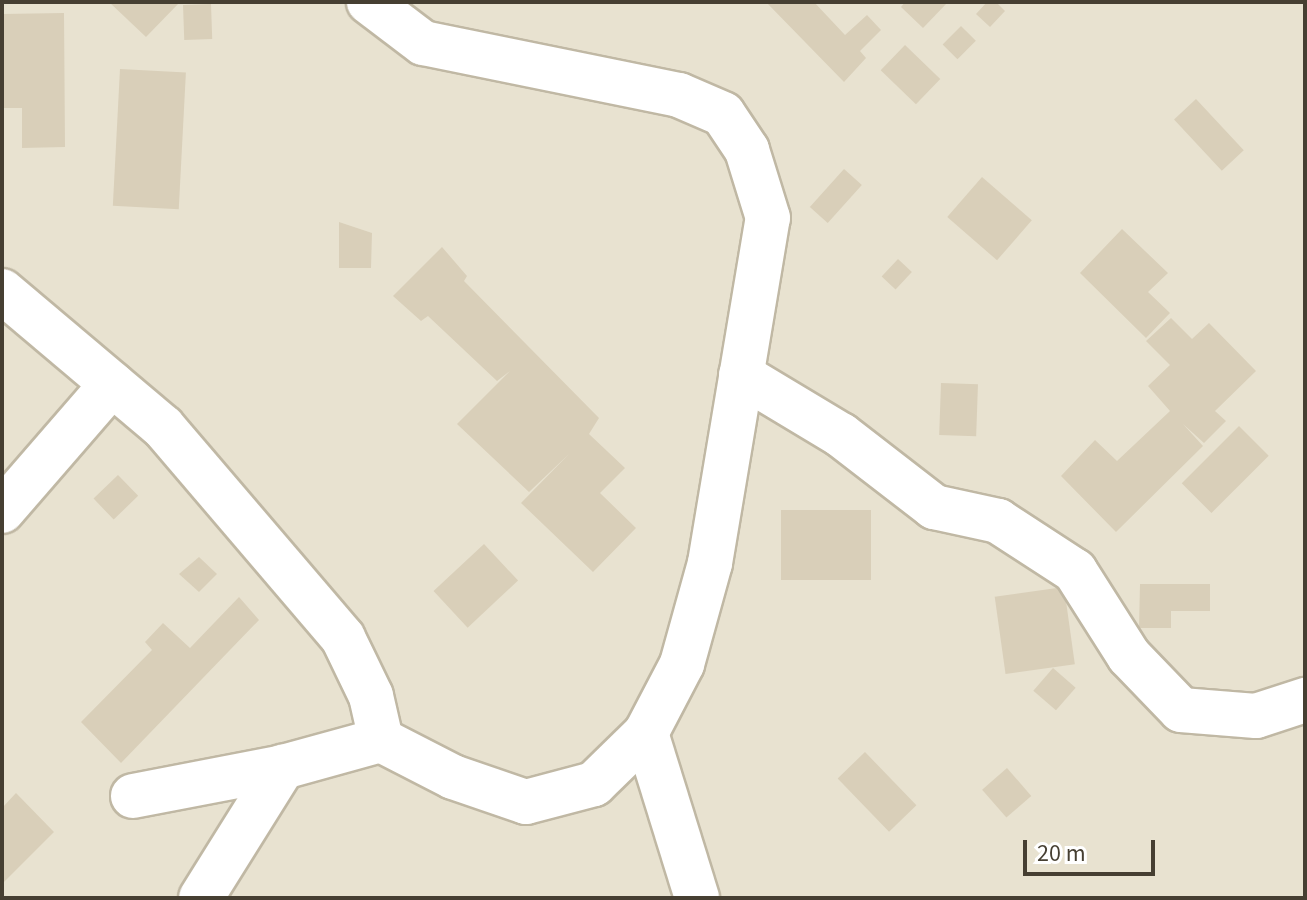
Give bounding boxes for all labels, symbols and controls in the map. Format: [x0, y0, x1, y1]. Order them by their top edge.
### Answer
scale bar [1027, 824, 1159, 874]
text: 20 m [1037, 836, 1086, 871]

